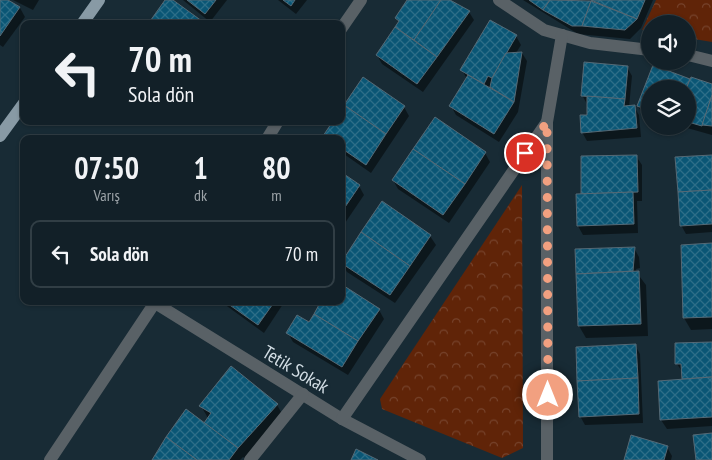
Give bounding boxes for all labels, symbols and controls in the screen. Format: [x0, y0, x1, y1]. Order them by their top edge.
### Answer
map controls [641, 15, 696, 135]
button: sound [641, 15, 696, 70]
text: 70 m [128, 36, 192, 82]
icon: left [45, 40, 110, 105]
text: Sola dön [128, 80, 194, 108]
button: layers [641, 80, 696, 135]
pin [504, 132, 546, 174]
icon: arrive [511, 139, 539, 167]
text: 07:50 [74, 148, 139, 187]
text: 1 [193, 148, 208, 187]
text: 80 [262, 148, 291, 187]
text: Varış [94, 185, 120, 205]
text: dk [194, 185, 207, 205]
text: m [271, 185, 282, 205]
icon: left [47, 240, 75, 268]
text: Sola dön [90, 242, 149, 266]
text: 70 m [285, 242, 318, 266]
street label: Tetik Sokak [258, 340, 334, 399]
position arrow [521, 368, 573, 420]

